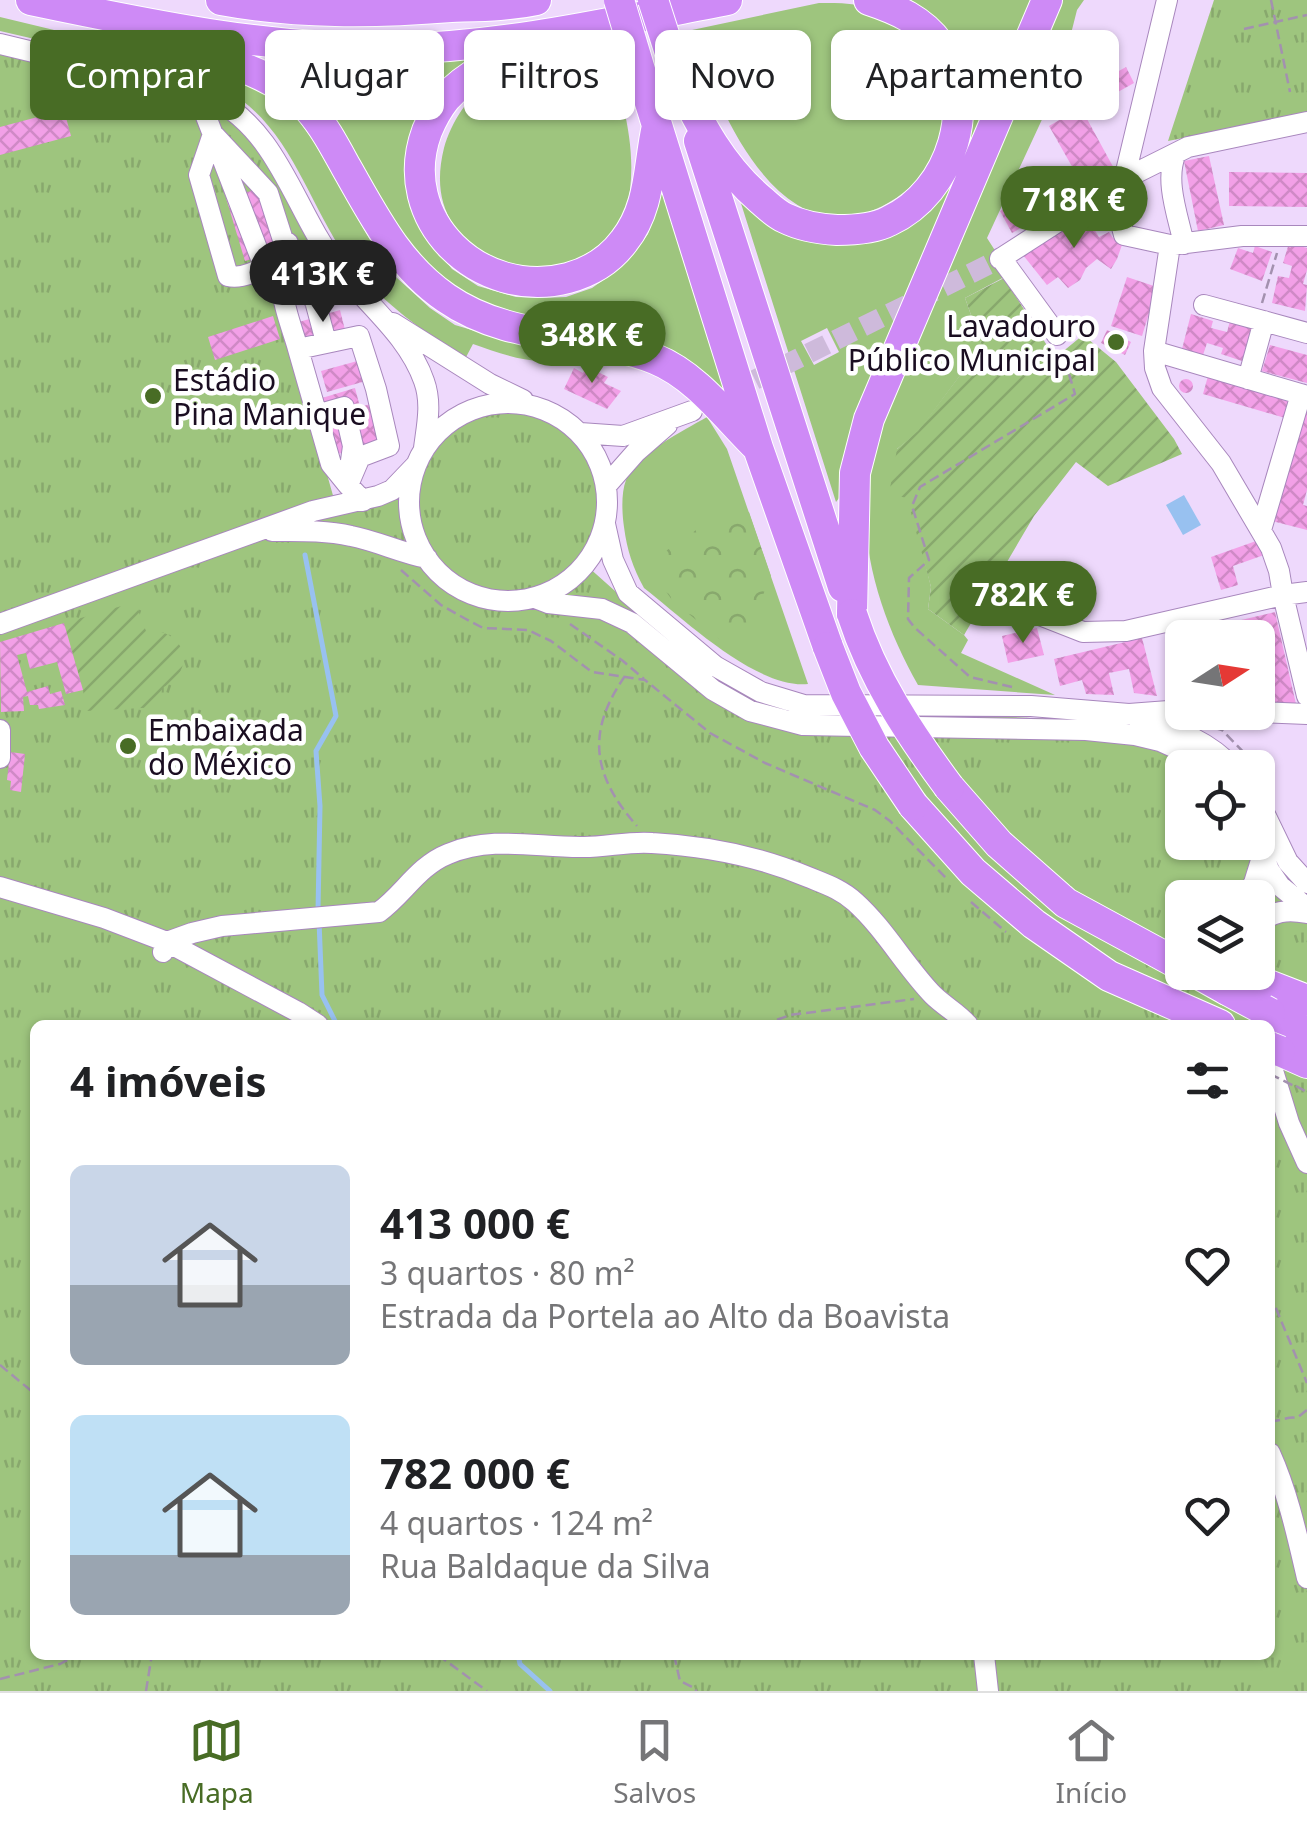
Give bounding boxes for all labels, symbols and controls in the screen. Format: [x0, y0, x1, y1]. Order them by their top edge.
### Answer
chip: Comprar [30, 30, 245, 120]
chip: Alugar [265, 30, 444, 120]
chip: Filtros [464, 30, 635, 120]
chip: Novo [655, 30, 811, 120]
chip: Apartamento [831, 30, 1119, 120]
pin: 718K € [993, 166, 1155, 251]
text: 718K € [1023, 177, 1125, 220]
pin: 413K € [242, 240, 404, 325]
text: 413K € [272, 251, 374, 294]
pin: 348K € [511, 301, 673, 386]
place label: Lavadouro Público Municipal [848, 305, 1096, 380]
text: 348K € [541, 312, 643, 355]
marker: Lavadouro Público Municipal [1105, 331, 1127, 353]
place label: Estádio Pina Manique [173, 359, 366, 434]
marker: Estádio Pina Manique [142, 385, 164, 407]
pin: 782K € [942, 561, 1104, 646]
text: 782K € [972, 572, 1074, 615]
north arrow [1165, 620, 1275, 730]
map controls [1165, 620, 1275, 990]
place label: Embaixada do México [148, 709, 304, 784]
marker: Embaixada do México [117, 735, 139, 757]
button: locate [1165, 750, 1275, 860]
button: layers [1165, 880, 1275, 990]
text: 4 imóveis [70, 1052, 267, 1109]
icon: filters [1180, 1053, 1235, 1108]
text: 413 000 € [380, 1194, 570, 1251]
icon: home [150, 1205, 270, 1325]
icon: heart [1180, 1238, 1235, 1293]
text: 3 quartos · 80 m² [380, 1251, 635, 1294]
text: Estrada da Portela ao Alto da Boavista [380, 1294, 950, 1337]
text: 782 000 € [380, 1444, 570, 1501]
icon: home [150, 1455, 270, 1575]
icon: heart [1180, 1488, 1235, 1543]
text: 4 quartos · 124 m² [380, 1501, 653, 1544]
text: Rua Baldaque da Silva [380, 1544, 711, 1587]
tab: Mapa [180, 1713, 254, 1811]
tab: Salvos [613, 1713, 696, 1811]
tab: Início [1056, 1713, 1127, 1811]

